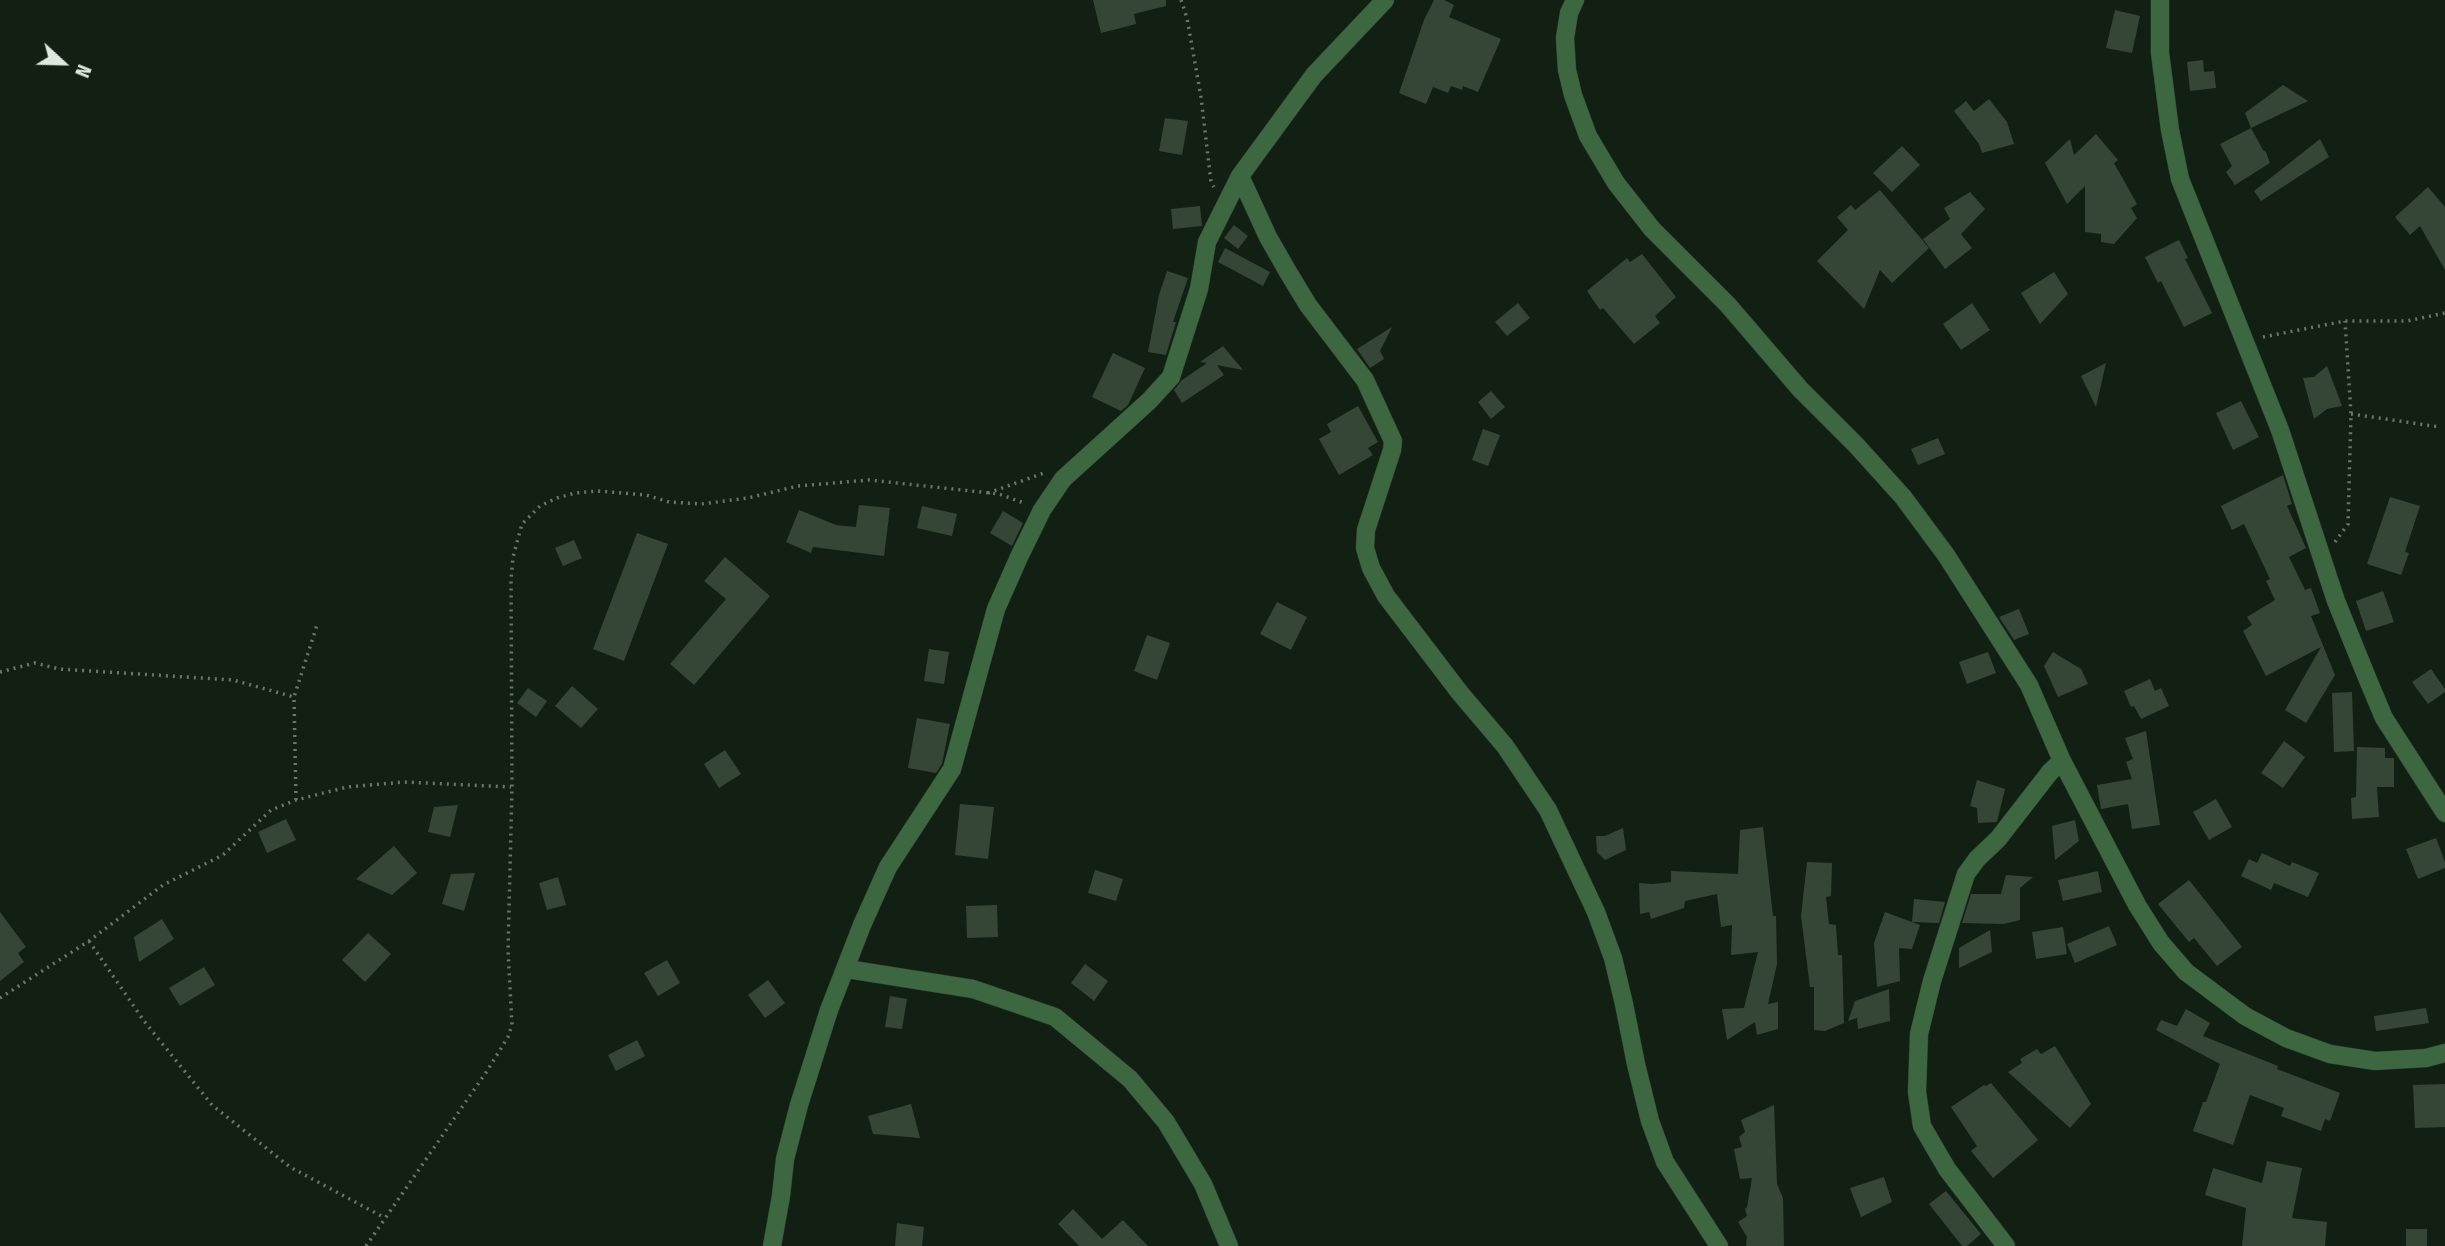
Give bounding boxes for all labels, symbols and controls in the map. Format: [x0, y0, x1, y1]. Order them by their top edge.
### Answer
north arrow [28, 28, 98, 98]
text: N [70, 61, 96, 81]

